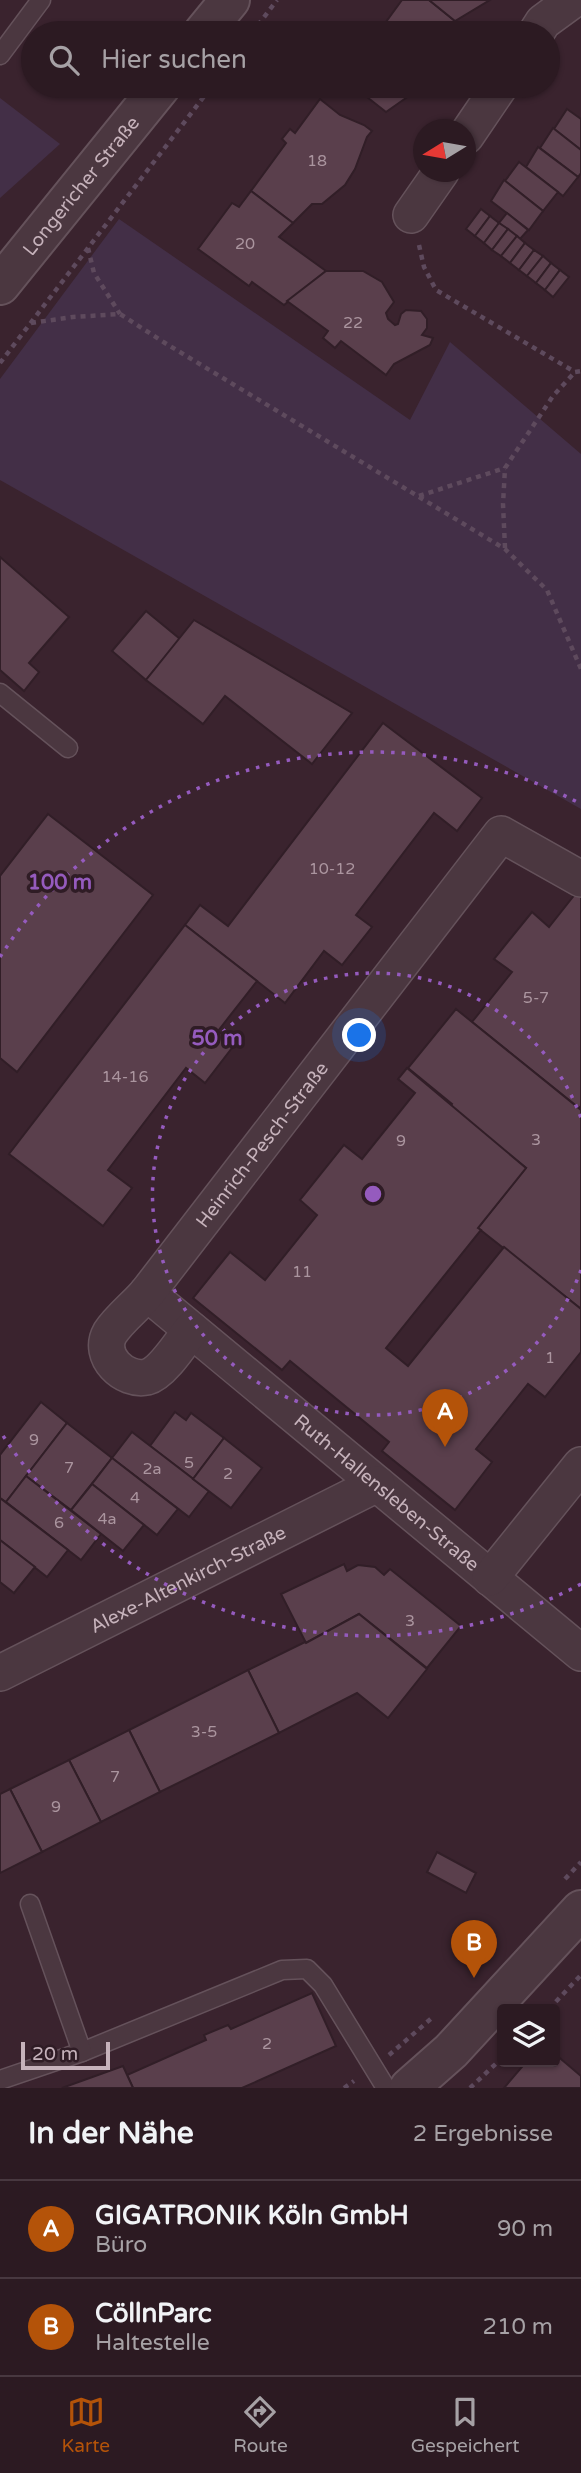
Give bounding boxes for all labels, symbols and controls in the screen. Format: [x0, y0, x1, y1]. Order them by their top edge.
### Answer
search box [21, 21, 560, 98]
icon: search [45, 41, 83, 79]
text: Hier suchen [101, 44, 247, 75]
street label: Longericher Straße [19, 112, 144, 260]
north arrow [413, 119, 476, 182]
house number: 18 [307, 151, 327, 171]
house number: 20 [235, 234, 255, 254]
house number: 22 [343, 313, 363, 333]
house number: 10-12 [309, 859, 355, 879]
text: 100 m [28, 870, 92, 895]
house number: 5-7 [523, 988, 549, 1008]
your location [342, 1018, 376, 1052]
text: 50 m [191, 1026, 243, 1051]
street label: Heinrich-Pesch-Straße [192, 1058, 333, 1232]
house number: 14-16 [102, 1067, 148, 1087]
house number: 3 [531, 1130, 541, 1150]
house number: 9 [396, 1131, 406, 1151]
centre of rings [361, 1182, 385, 1206]
house number: 11 [292, 1262, 312, 1282]
house number: 1 [545, 1348, 555, 1368]
pin: A [422, 1389, 468, 1447]
street label: Ruth-Hallensleben-Straße [289, 1410, 484, 1576]
house number: 9 [29, 1430, 39, 1450]
house number: 5 [184, 1453, 194, 1473]
house number: 7 [64, 1458, 74, 1478]
house number: 2a [142, 1459, 162, 1479]
house number: 2 [223, 1464, 233, 1484]
house number: 4 [130, 1488, 140, 1508]
house number: 4a [97, 1509, 117, 1529]
house number: 6 [54, 1513, 64, 1533]
street label: Alexe-Altenkirch-Straße [87, 1522, 290, 1638]
house number: 3 [405, 1611, 415, 1631]
house number: 3-5 [191, 1722, 217, 1742]
house number: 7 [110, 1767, 120, 1787]
house number: 9 [51, 1797, 61, 1817]
pin: B [451, 1920, 497, 1978]
map controls [497, 2004, 560, 2067]
button: layers [497, 2004, 560, 2067]
house number: 2 [262, 2034, 272, 2054]
scale bar [21, 2039, 110, 2071]
text: 20 m [32, 2043, 78, 2065]
text: In der Nähe [28, 2115, 194, 2152]
text: 2 Ergebnisse [413, 2120, 553, 2148]
text: GIGATRONIK Köln GmbH [95, 2200, 409, 2231]
text: A [42, 2215, 60, 2243]
text: 90 m [497, 2215, 553, 2243]
text: Büro [95, 2231, 147, 2259]
text: CöllnParc [95, 2298, 212, 2329]
text: B [43, 2313, 59, 2341]
text: 210 m [483, 2313, 553, 2341]
text: Haltestelle [95, 2329, 210, 2357]
tab: Karte [62, 2393, 110, 2457]
tab: Route [233, 2393, 288, 2457]
tab: Gespeichert [411, 2393, 519, 2457]

